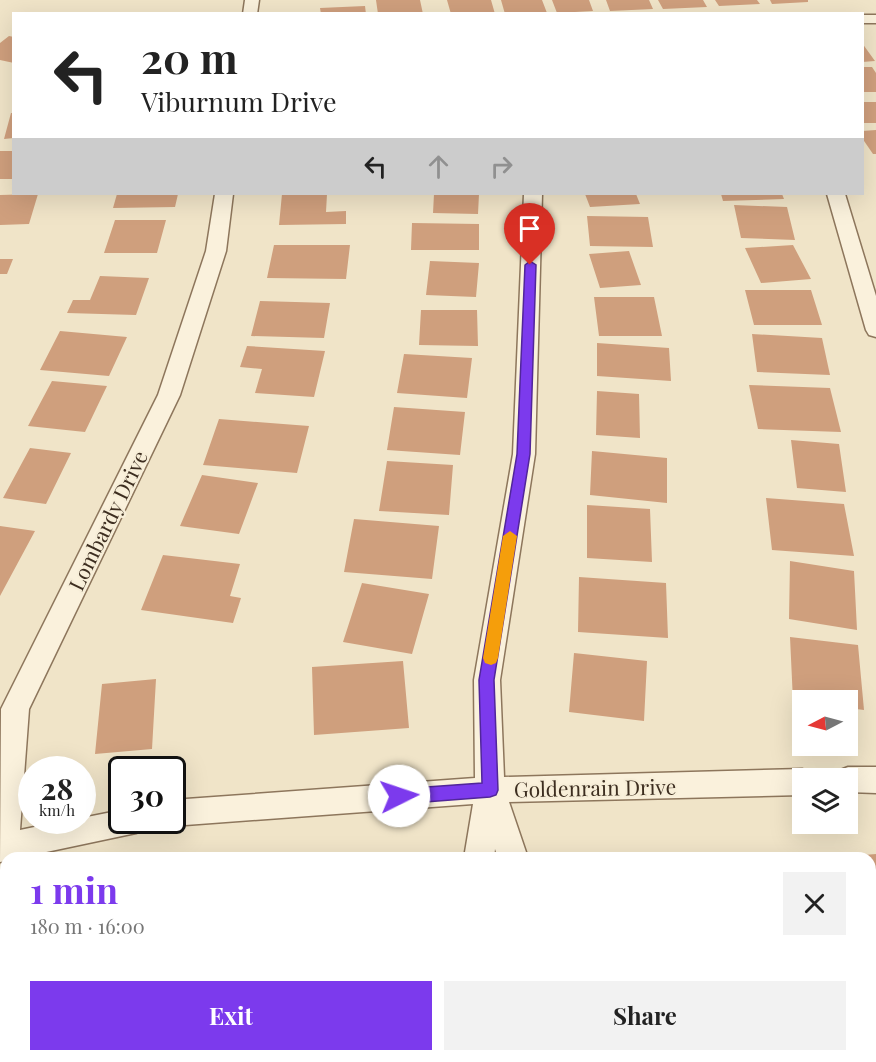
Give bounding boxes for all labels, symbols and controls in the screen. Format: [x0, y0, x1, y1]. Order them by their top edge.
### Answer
text: 20 m [141, 29, 238, 85]
icon: left [42, 36, 120, 114]
text: Viburnum Drive [141, 83, 337, 119]
icon: left [359, 150, 392, 183]
icon: ahead [422, 150, 455, 183]
icon: right [485, 150, 518, 183]
pin [504, 203, 555, 265]
icon: arrive [513, 212, 546, 245]
street label: Lombardy Drive [61, 445, 153, 595]
north arrow [792, 690, 858, 756]
map controls [792, 690, 858, 834]
speed limit sign: 30 [108, 756, 186, 834]
position arrow [367, 764, 431, 828]
text: 28 [41, 768, 73, 808]
button: layers [792, 768, 858, 834]
street label: Goldenrain Drive [514, 772, 676, 802]
text: km/h [39, 800, 75, 820]
text: 1 min [30, 865, 118, 913]
button: close [783, 872, 846, 935]
text: 180 m · 16:00 [30, 912, 145, 939]
button: Exit [30, 981, 432, 1050]
button: Share [444, 981, 846, 1050]

